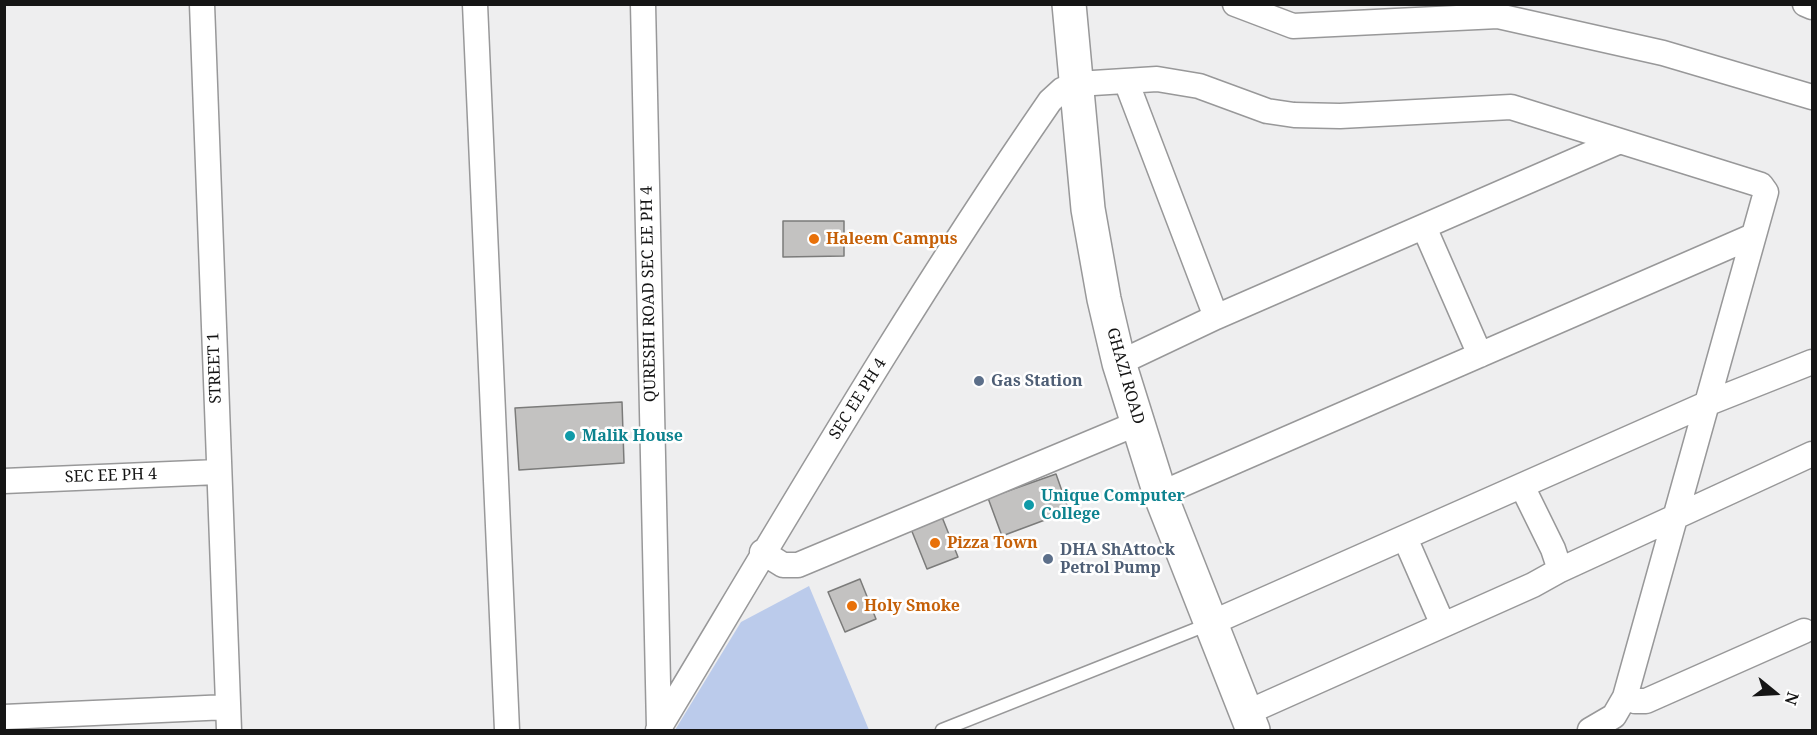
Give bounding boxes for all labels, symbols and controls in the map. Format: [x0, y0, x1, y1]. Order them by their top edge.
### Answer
street label: QURESHI ROAD SEC EE PH 4 [638, 186, 660, 402]
place label: Haleem Campus [826, 229, 957, 249]
marker: Haleem Campus [807, 232, 821, 246]
street label: GHAZI ROAD [1102, 326, 1148, 426]
street label: STREET 1 [204, 332, 226, 404]
street label: SEC EE PH 4 [825, 355, 891, 443]
place label: Gas Station [991, 371, 1083, 391]
marker: Gas Station [972, 374, 986, 388]
place label: Malik House [582, 426, 683, 446]
marker: Malik House [563, 429, 577, 443]
street label: SEC EE PH 4 [65, 465, 157, 487]
place label: Unique Computer College [1041, 486, 1185, 524]
marker: Unique Computer College [1022, 498, 1036, 512]
place label: Pizza Town [947, 533, 1038, 553]
marker: Pizza Town [928, 536, 942, 550]
place label: DHA ShAttock Petrol Pump [1060, 540, 1175, 578]
marker: DHA ShAttock Petrol Pump [1041, 552, 1055, 566]
place label: Holy Smoke [864, 596, 960, 616]
marker: Holy Smoke [845, 599, 859, 613]
north arrow [1745, 663, 1805, 723]
text: N [1780, 689, 1805, 708]

